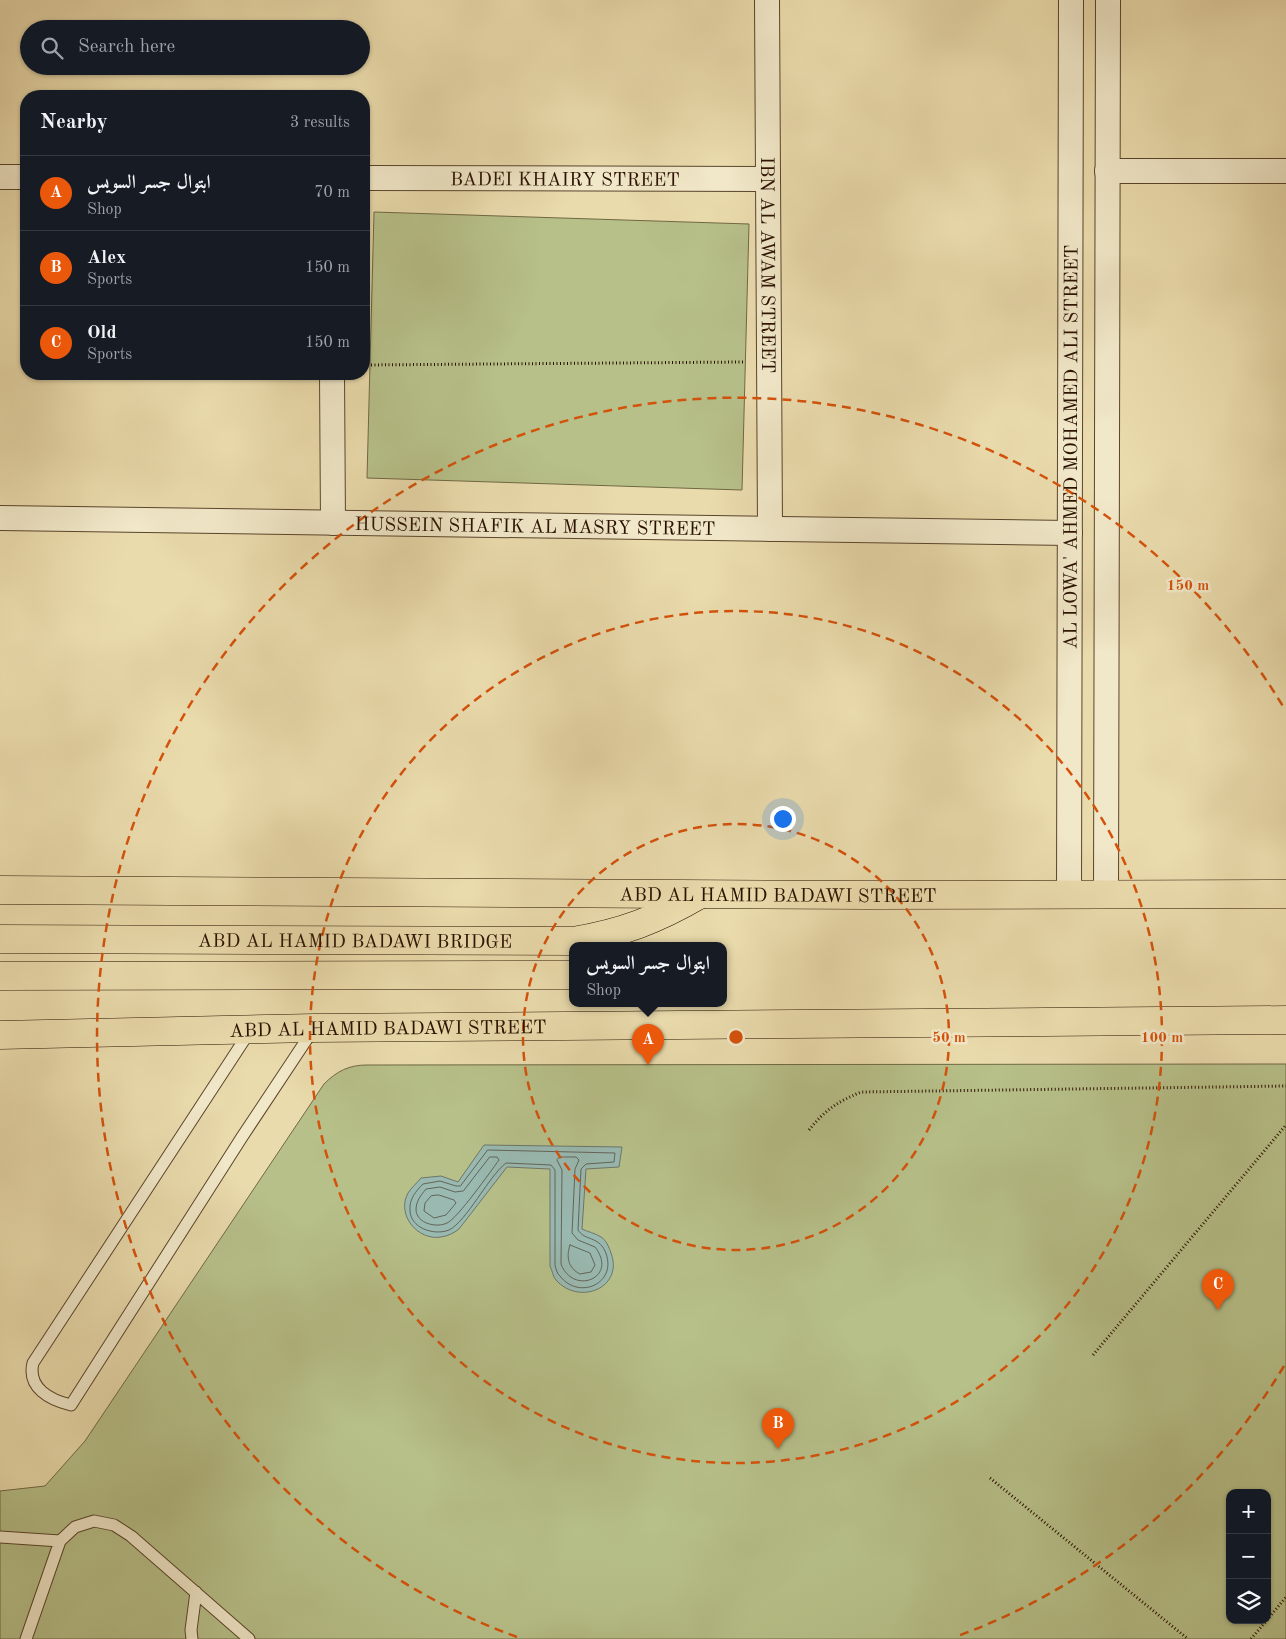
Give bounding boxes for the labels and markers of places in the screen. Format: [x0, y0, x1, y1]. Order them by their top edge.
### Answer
pin: A [632, 1024, 664, 1065]
centre of rings [727, 1028, 745, 1046]
pin: C [1202, 1269, 1234, 1310]
pin: B [762, 1408, 794, 1449]

